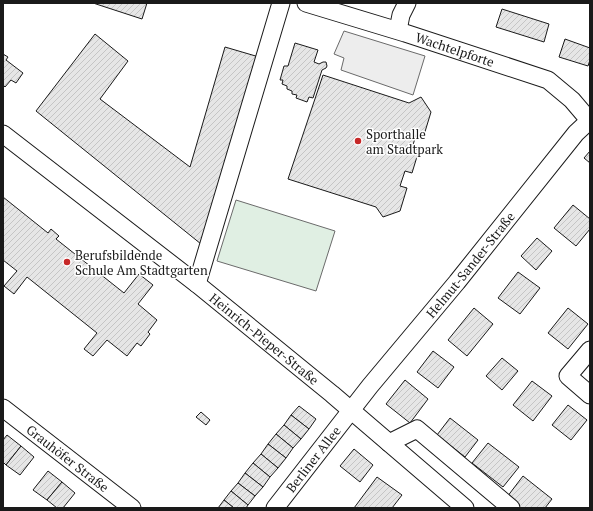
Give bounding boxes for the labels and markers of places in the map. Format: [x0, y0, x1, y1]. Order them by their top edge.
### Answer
place label: Sporthalle am Stadtpark [366, 125, 443, 158]
marker: Sporthalle am Stadtpark [353, 136, 363, 146]
place label: Berufsbildende Schule Am Stadtgarten [75, 246, 208, 279]
marker: Berufsbildende Schule Am Stadtgarten [62, 257, 72, 267]

